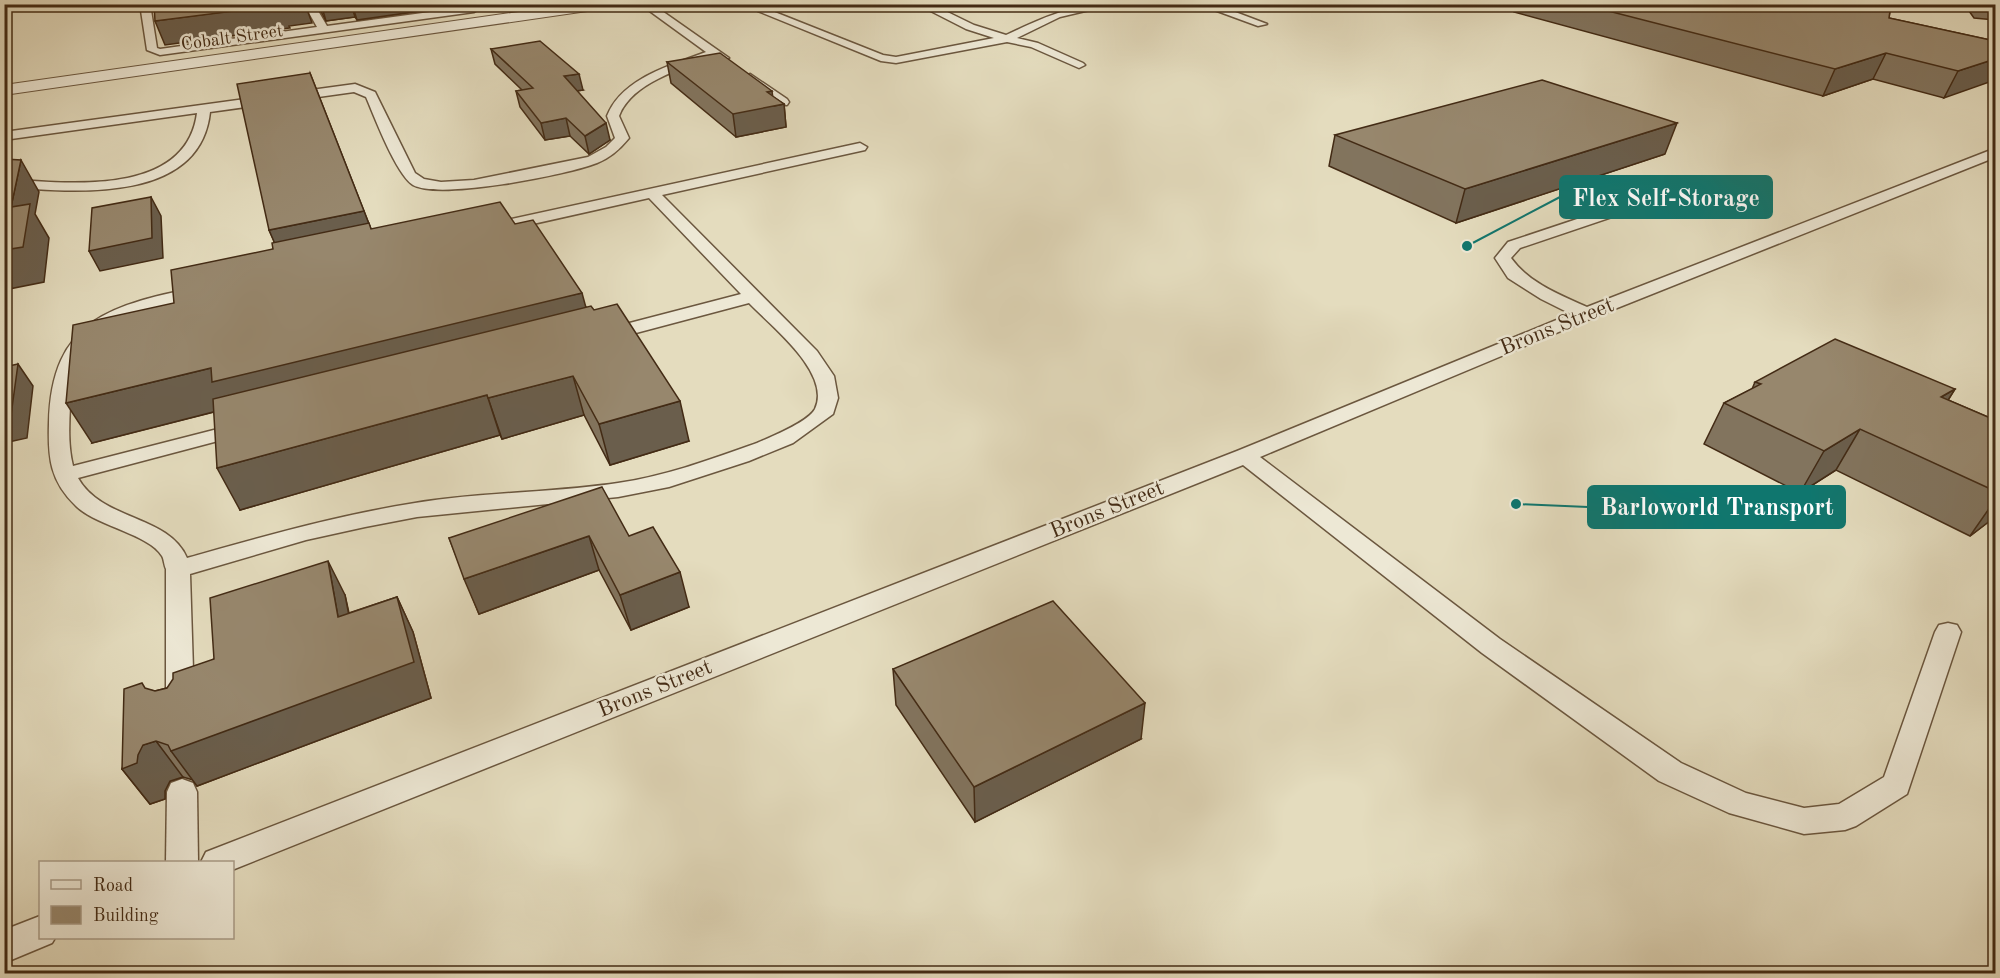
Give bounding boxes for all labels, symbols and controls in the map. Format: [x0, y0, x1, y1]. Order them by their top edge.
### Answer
street label: Cobalt Street [180, 22, 284, 54]
callout: Flex Self-Storage [1560, 176, 1772, 218]
text: Flex Self-Storage [1572, 188, 1760, 212]
street label: Brons Street [1497, 294, 1617, 360]
street label: Brons Street [1047, 477, 1167, 543]
callout: Barloworld Transport [1588, 486, 1845, 528]
text: Barloworld Transport [1600, 497, 1834, 521]
street label: Brons Street [595, 656, 715, 722]
legend [39, 861, 234, 939]
text: Road [93, 877, 133, 895]
text: Building [93, 907, 159, 925]

